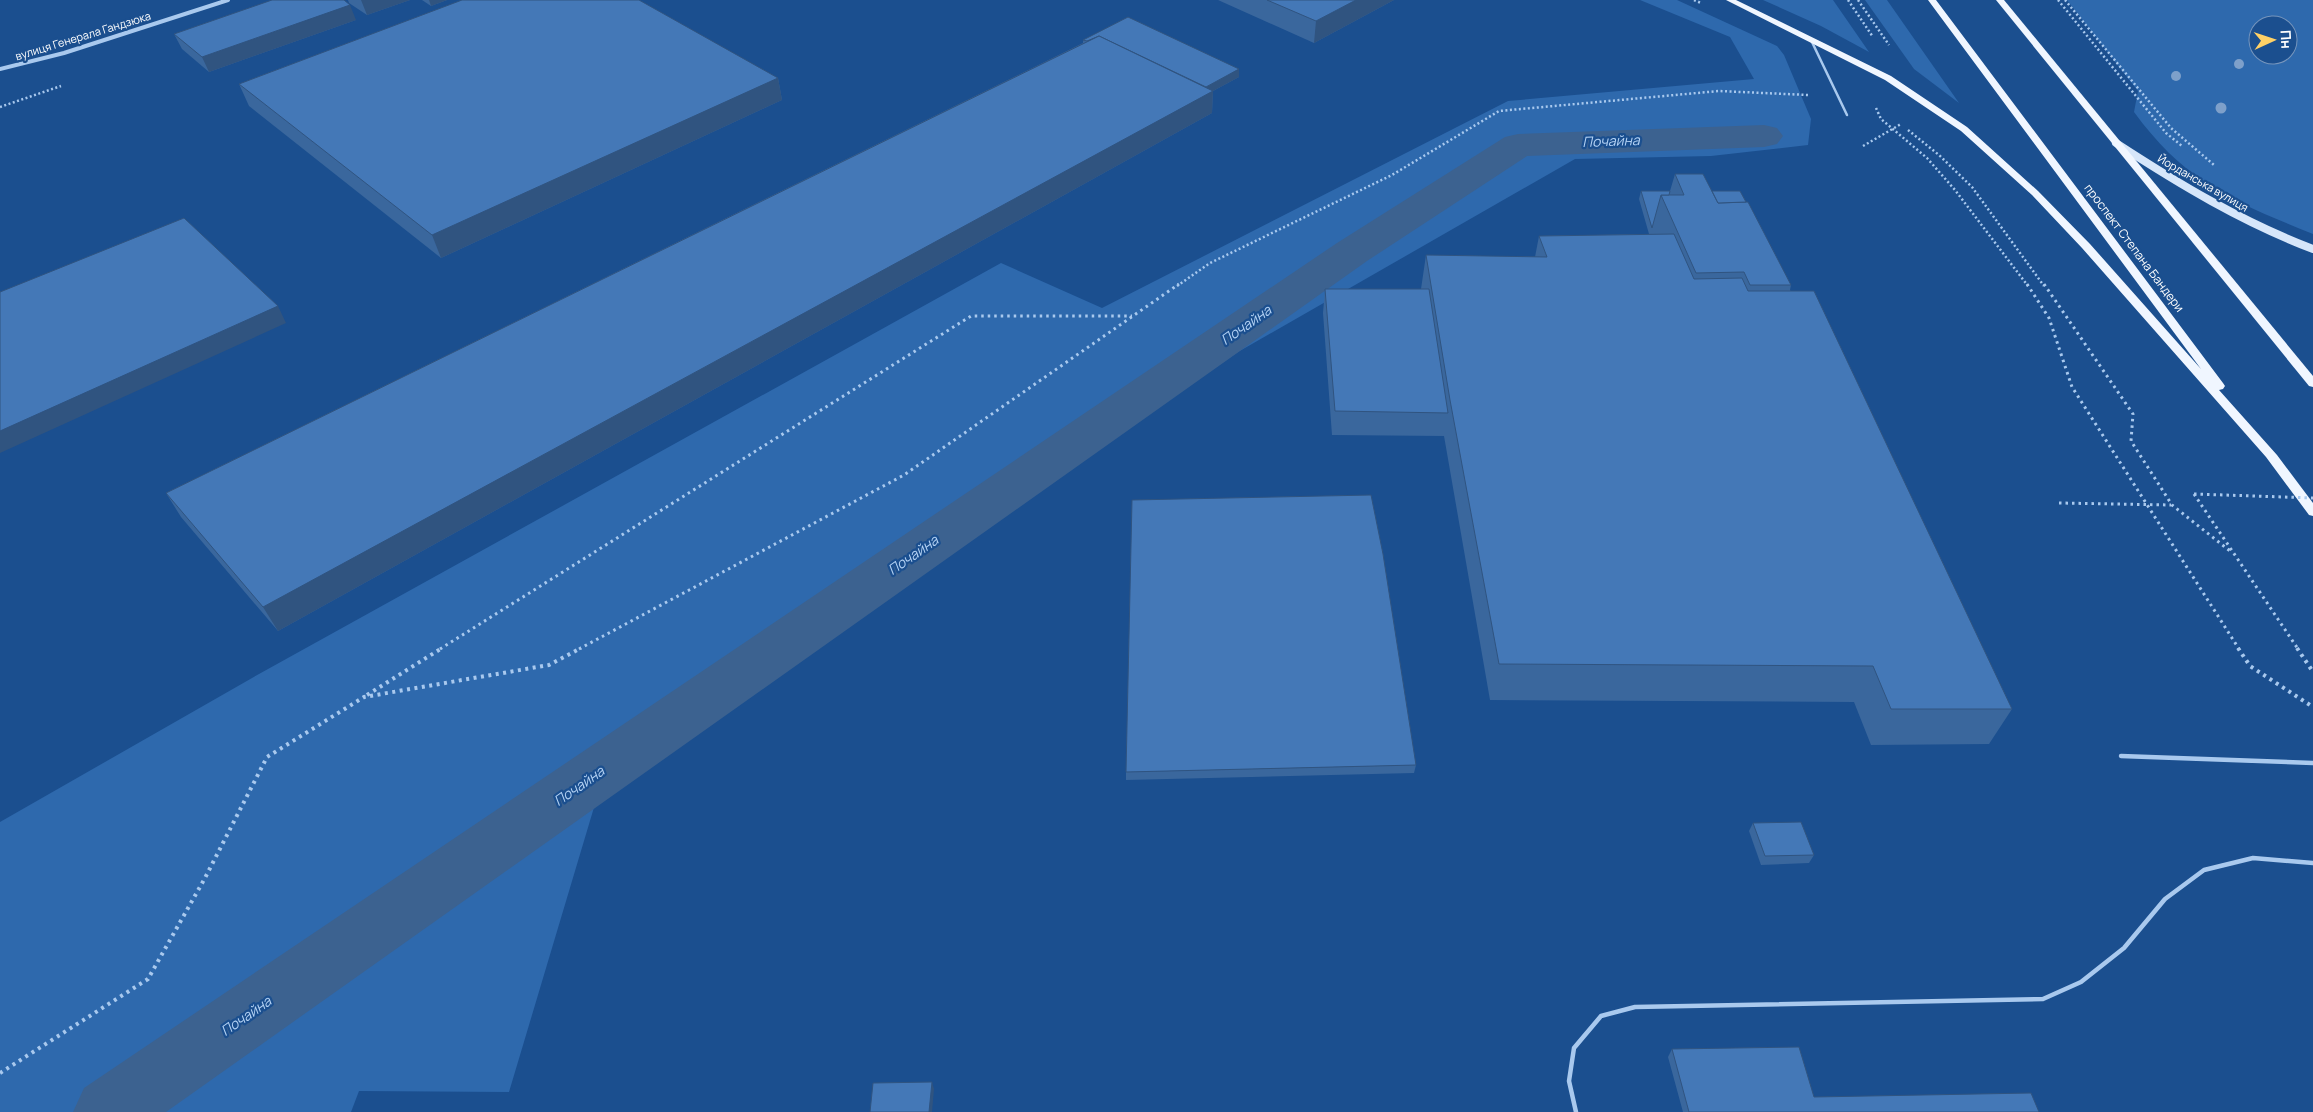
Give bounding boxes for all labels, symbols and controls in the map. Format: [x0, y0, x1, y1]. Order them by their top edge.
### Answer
street label: вулиця Генерала Гандзюка [13, 8, 152, 63]
north arrow [2248, 15, 2298, 65]
text: Пн [2277, 29, 2296, 49]
water label: Почайна [1582, 130, 1641, 151]
street label: Йорданська вулиця [2155, 150, 2251, 215]
street label: проспект Степана Бандери [2081, 180, 2188, 315]
water label: Почайна [1217, 300, 1276, 349]
water label: Почайна [884, 530, 943, 579]
water label: Почайна [550, 761, 609, 810]
water label: Почайна [217, 991, 276, 1040]

